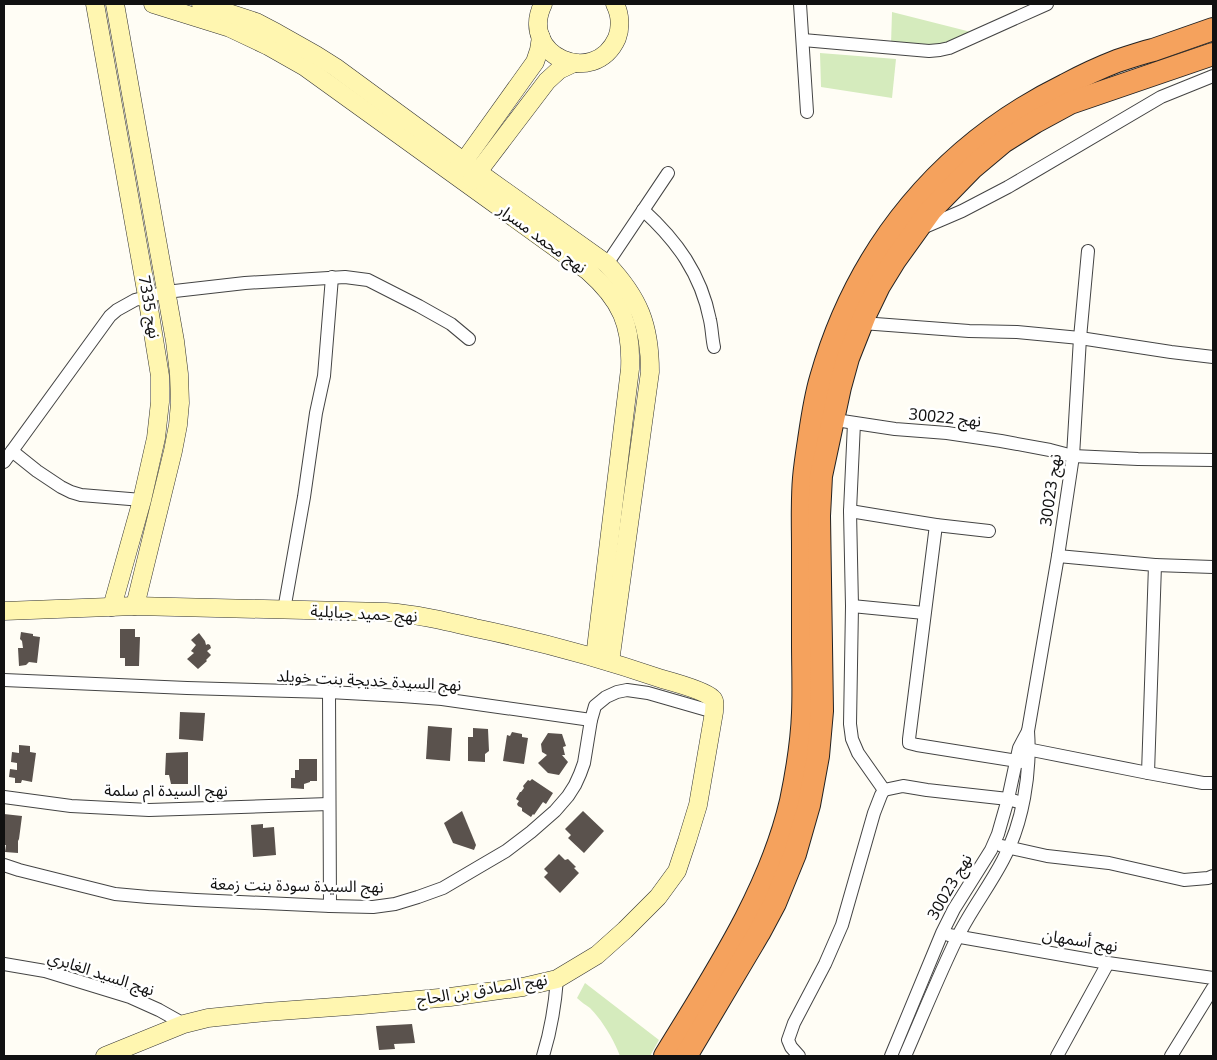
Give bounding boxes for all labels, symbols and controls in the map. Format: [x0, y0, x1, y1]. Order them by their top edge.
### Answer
street label: نهج محمد مسرار [489, 194, 595, 284]
street label: نهج 7335 [127, 273, 171, 341]
street label: نهج 30022 [907, 397, 983, 439]
street label: نهج 30023 [1029, 452, 1073, 528]
street label: نهج حميد جبايلية [310, 594, 418, 634]
street label: نهج السيدة خديجة بنت خويلد [276, 659, 462, 703]
street label: نهج السيدة ام سلمة [104, 774, 228, 808]
street label: نهج 30023 [917, 847, 983, 927]
street label: نهج السيدة سودة بنت زمعة [210, 867, 384, 905]
street label: نهج أسمهان [1040, 918, 1120, 964]
street label: نهج السيد الغابري [43, 941, 159, 1007]
street label: نهج الصادق بن الحاج [414, 963, 550, 1017]

